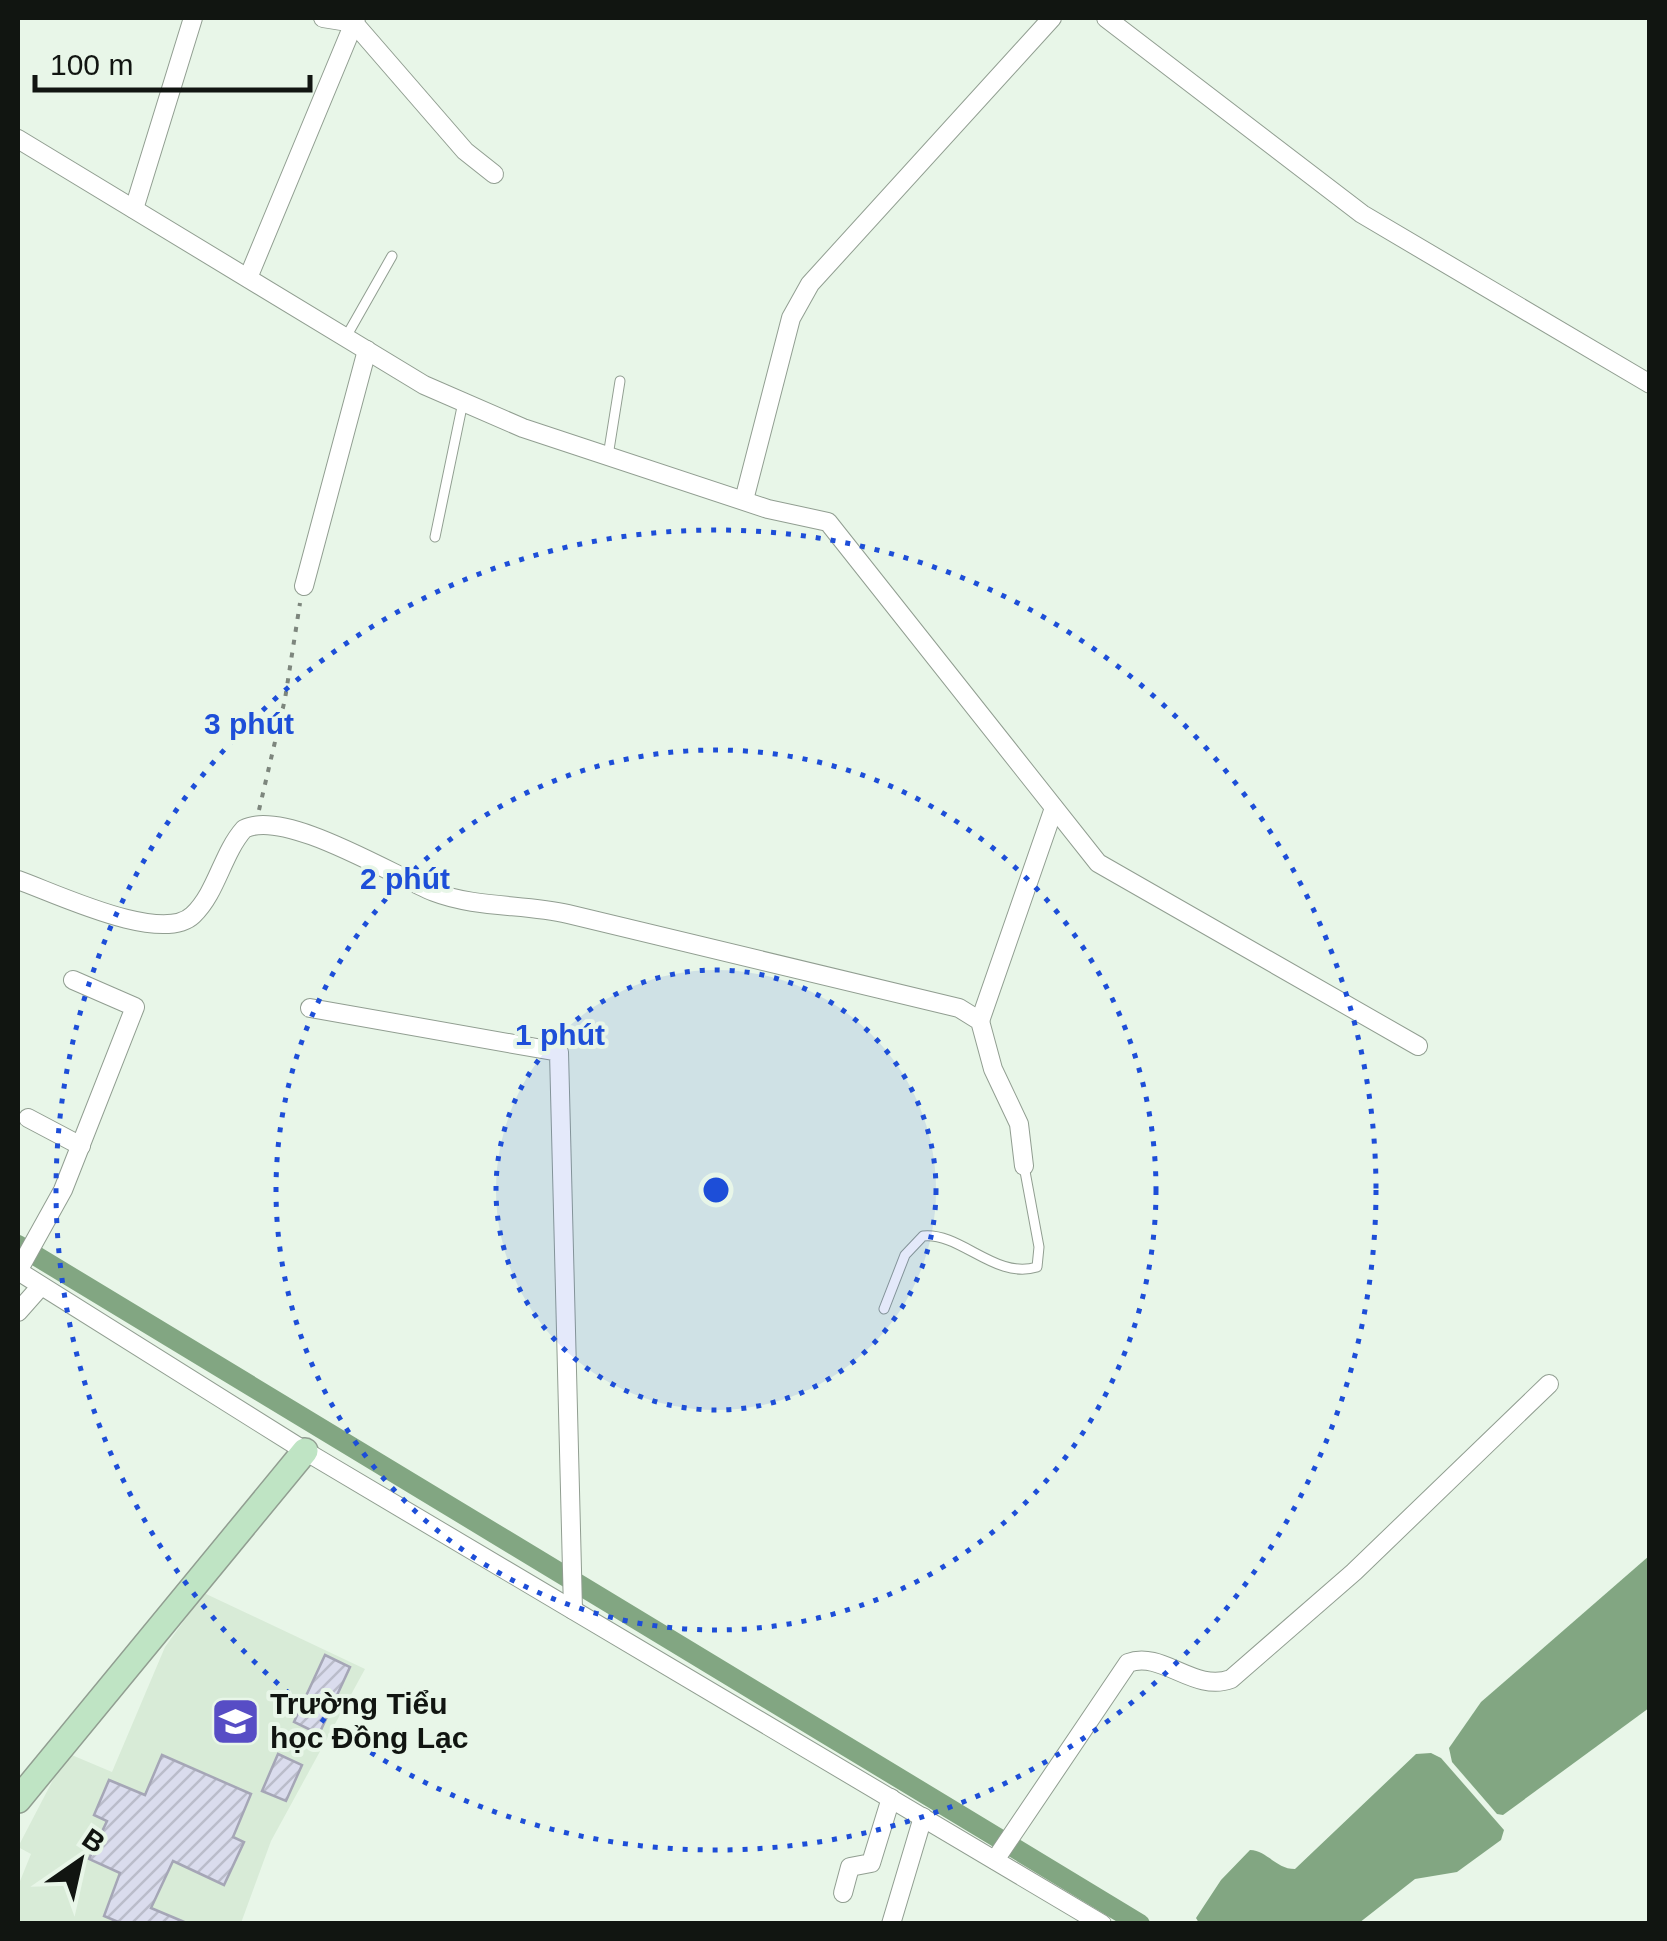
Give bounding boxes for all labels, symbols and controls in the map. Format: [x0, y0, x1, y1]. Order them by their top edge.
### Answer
scale bar [35, 30, 310, 92]
text: 100 m [50, 48, 133, 81]
text: 3 phút [204, 707, 294, 740]
text: 2 phút [360, 862, 450, 895]
text: 1 phút [515, 1018, 605, 1051]
centre of rings [698, 1172, 734, 1208]
place label: Trường Tiểu học Đồng Lạc [270, 1687, 468, 1754]
school or university icon: Trường Tiểu học Đồng Lạc [209, 1695, 261, 1747]
north arrow [30, 1811, 130, 1911]
text: B [77, 1822, 111, 1859]

